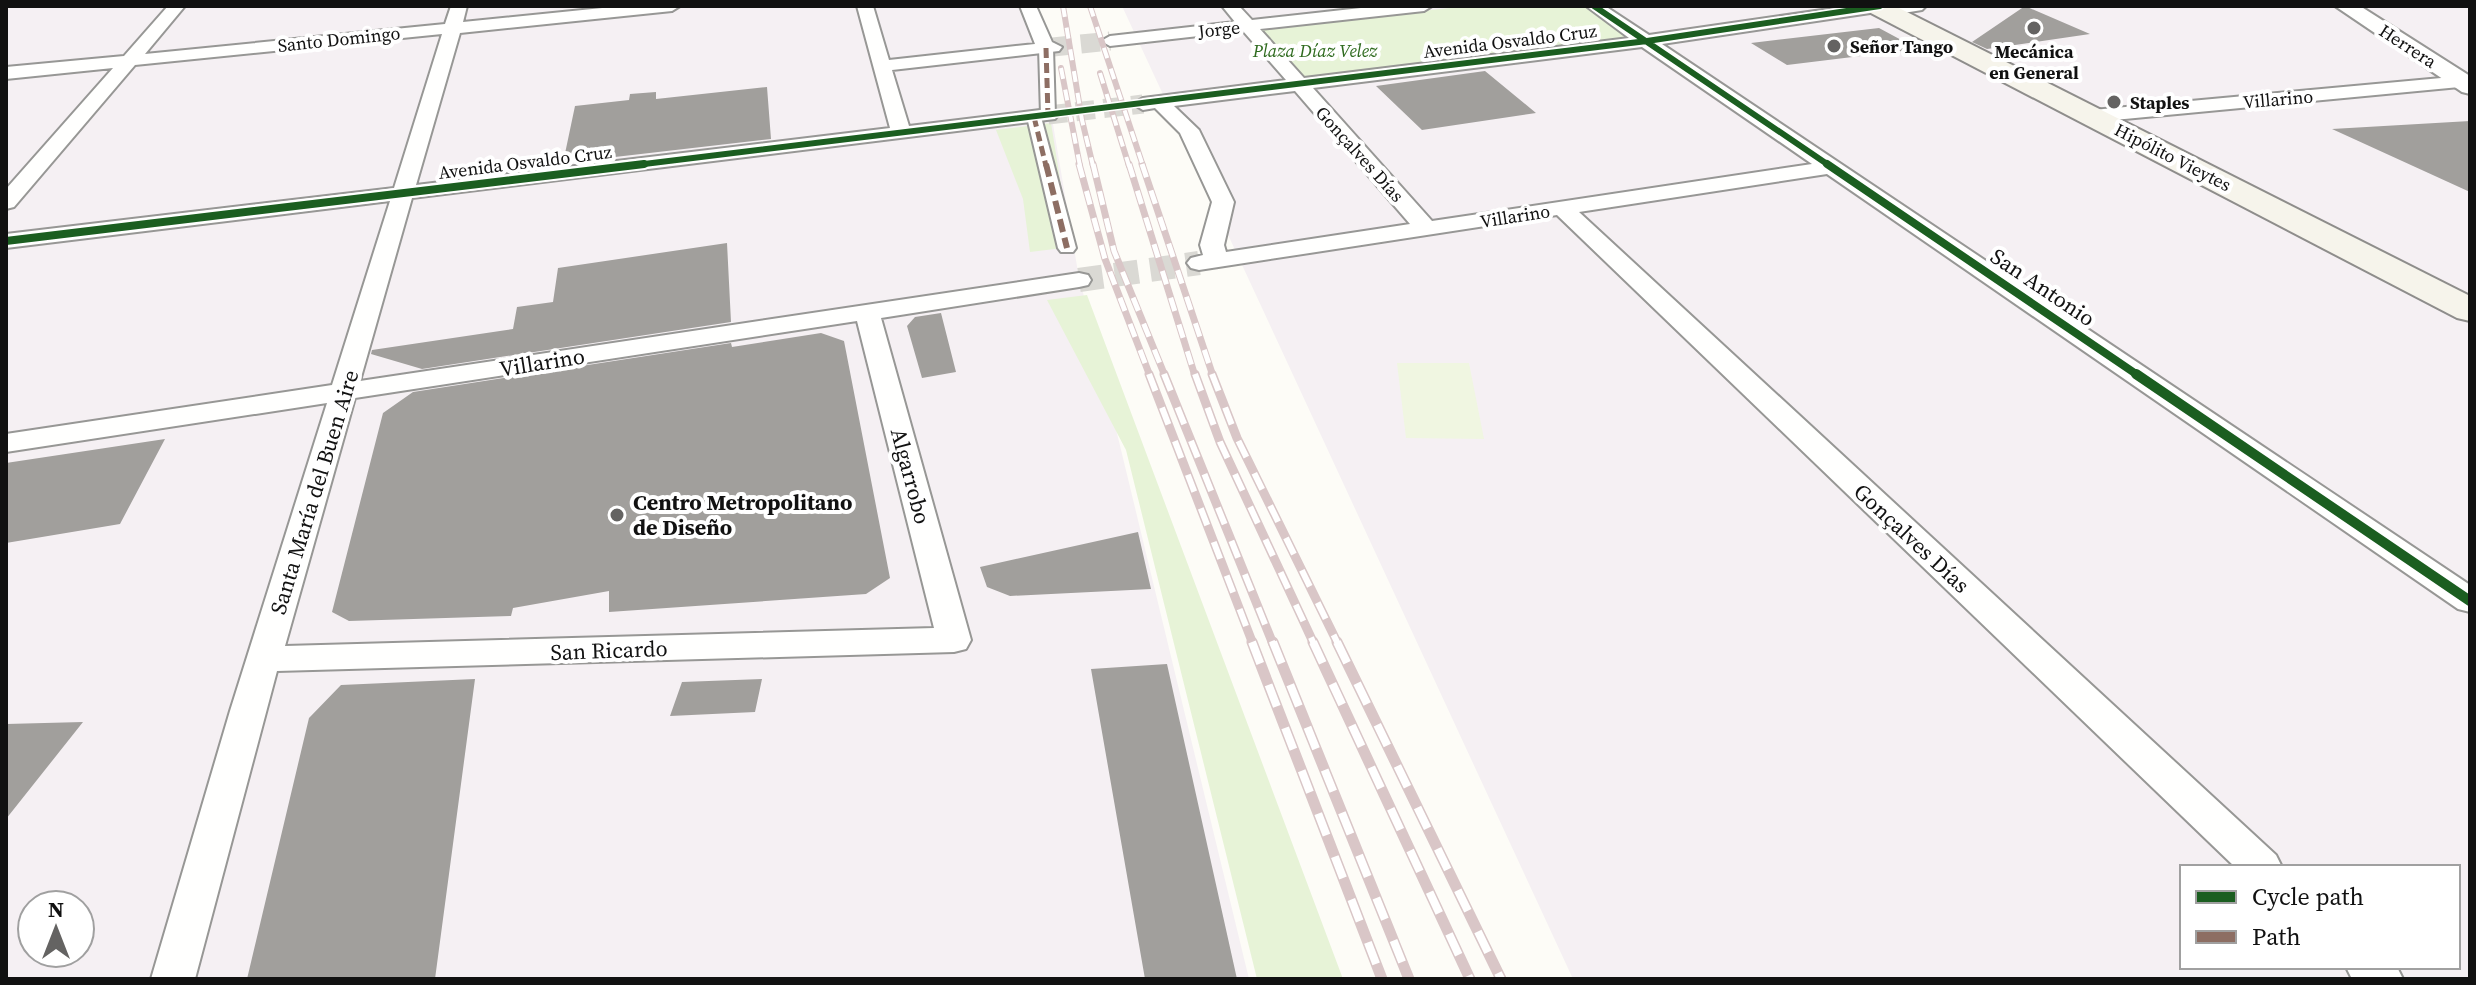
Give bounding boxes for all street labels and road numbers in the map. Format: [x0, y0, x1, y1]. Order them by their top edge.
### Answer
street label: Jorge [1196, 14, 1241, 44]
street label: Avenida Osvaldo Cruz [1422, 18, 1598, 64]
street label: Herrera [2374, 18, 2442, 74]
street label: Santo Domingo [276, 20, 402, 58]
street label: Villarino [2242, 83, 2314, 115]
street label: Gonçalves Días [1310, 101, 1410, 208]
street label: Hipólito Vieytes [2110, 117, 2236, 197]
street label: Avenida Osvaldo Cruz [437, 139, 613, 185]
street label: Villarino [1478, 198, 1552, 234]
street label: San Antonio [1985, 241, 2101, 333]
street label: Villarino [497, 340, 587, 384]
street label: Santa María del Buen Aire [263, 366, 365, 618]
street label: Algarrobo [884, 425, 938, 527]
street label: Gonçalves Días [1848, 477, 1976, 599]
street label: San Ricardo [550, 633, 668, 667]

